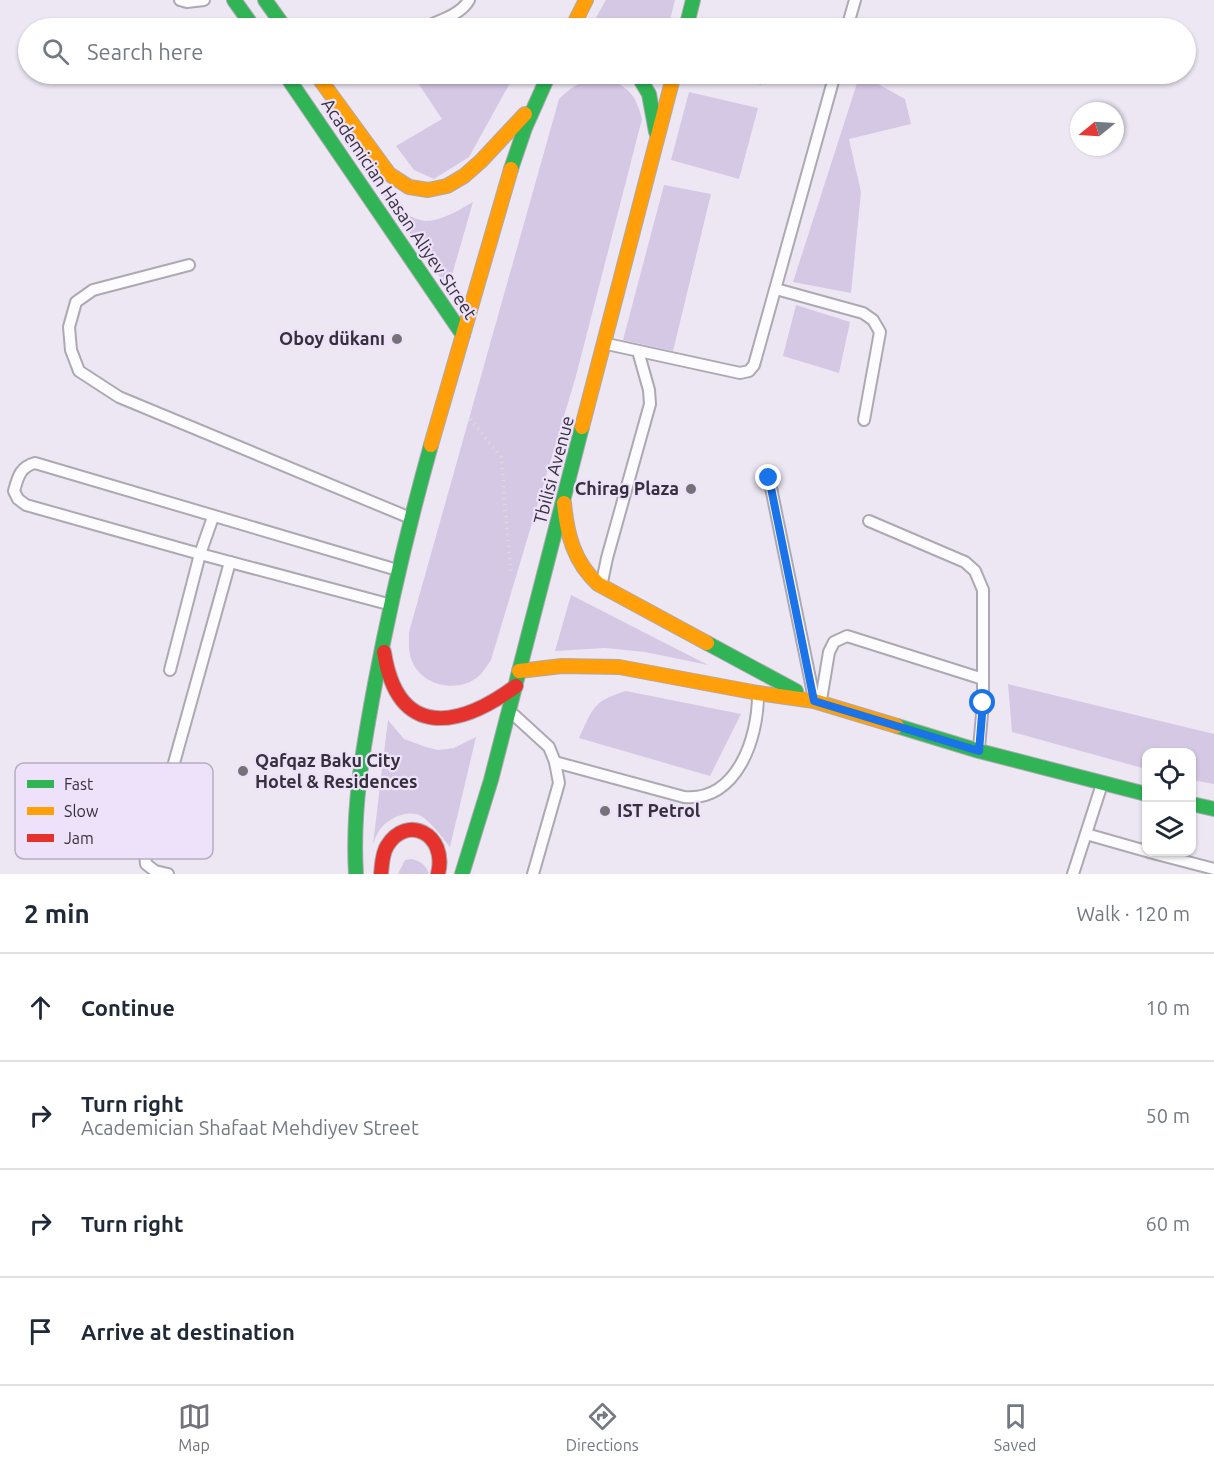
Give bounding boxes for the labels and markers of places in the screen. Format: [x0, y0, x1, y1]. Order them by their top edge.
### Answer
place label: Oboy dükanı [279, 328, 385, 348]
marker: Oboy dükanı [390, 332, 404, 346]
place label: Chirag Plaza [575, 478, 679, 498]
marker: Chirag Plaza [684, 482, 698, 496]
place label: Qafqaz Baku City Hotel & Residences [255, 750, 418, 791]
marker: Qafqaz Baku City Hotel & Residences [236, 764, 250, 778]
place label: IST Petrol [617, 800, 701, 820]
marker: IST Petrol [598, 804, 612, 818]

